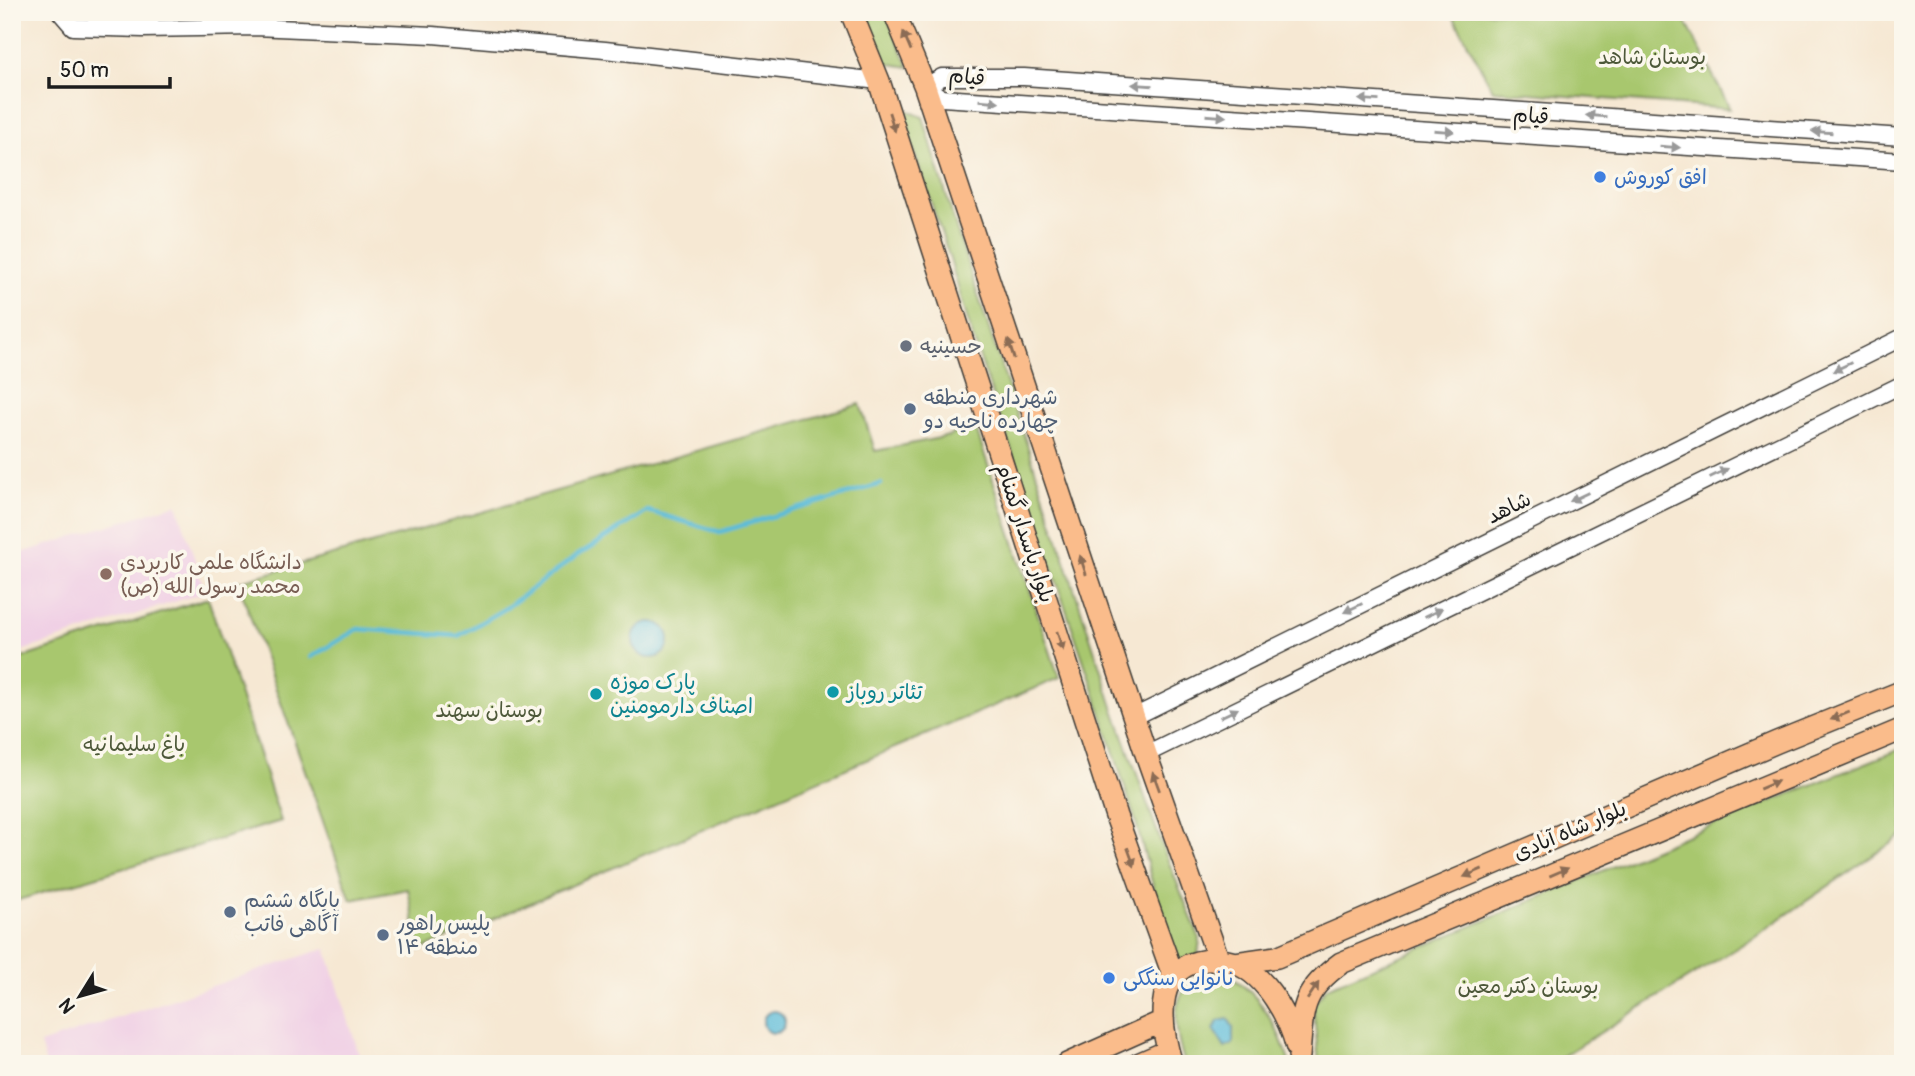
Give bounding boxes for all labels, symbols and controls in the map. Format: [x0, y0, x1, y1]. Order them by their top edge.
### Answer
one-way arrow [901, 31, 913, 51]
park label: بوستان شاهد [1598, 44, 1706, 71]
scale bar [49, 46, 170, 90]
text: 50 m [60, 57, 109, 84]
street label: قیام [947, 61, 987, 95]
one-way arrow [1130, 79, 1152, 90]
one-way arrow [1357, 94, 1379, 105]
one-way arrow [979, 96, 1001, 107]
street label: قیام [1512, 101, 1550, 133]
one-way arrow [1584, 110, 1606, 121]
one-way arrow [888, 111, 898, 132]
one-way arrow [1206, 111, 1228, 122]
one-way arrow [1433, 126, 1455, 137]
one-way arrow [1811, 126, 1833, 137]
one-way arrow [1660, 142, 1682, 153]
place label: افق کوروش [1614, 164, 1707, 191]
marker: افق کوروش [1592, 169, 1608, 185]
place label: حسینیه [920, 333, 982, 360]
marker: حسینیه [898, 338, 914, 354]
one-way arrow [1006, 339, 1016, 360]
one-way arrow [1832, 362, 1852, 373]
place label: شهرداری منطقه چهارده ناحیه دو [922, 384, 1059, 435]
marker: شهرداری منطقه چهارده ناحیه دو [902, 401, 918, 417]
street label: بلوار پاسدار گمنام [988, 460, 1060, 607]
one-way arrow [1709, 467, 1729, 478]
street label: شاهد [1482, 486, 1536, 530]
one-way arrow [1569, 491, 1589, 502]
place label: دانشگاه علمی کاربردی محمد رسول الله (ص) [120, 549, 302, 600]
one-way arrow [1077, 555, 1088, 576]
marker: دانشگاه علمی کاربردی محمد رسول الله (ص) [98, 566, 114, 582]
one-way arrow [1343, 603, 1363, 614]
one-way arrow [1423, 607, 1443, 619]
one-way arrow [1055, 631, 1066, 652]
place label: پارک موزه اصناف دارمومنین [610, 669, 753, 720]
place label: تئاتر روباز [845, 679, 923, 706]
marker: تئاتر روباز [825, 684, 841, 700]
marker: پارک موزه اصناف دارمومنین [588, 686, 604, 702]
park label: بوستان سهند [435, 697, 543, 724]
one-way arrow [1219, 708, 1239, 719]
one-way arrow [1829, 711, 1850, 722]
park label: باغ سلیمانیه [83, 731, 185, 759]
one-way arrow [1150, 770, 1161, 791]
one-way arrow [1759, 779, 1779, 791]
street label: بلوار شاه آبادی [1509, 795, 1631, 867]
one-way arrow [1126, 847, 1137, 868]
one-way arrow [1549, 867, 1570, 878]
one-way arrow [1462, 868, 1483, 879]
place label: پایگاه ششم آگاهی فاتب [244, 887, 340, 938]
marker: پایگاه ششم آگاهی فاتب [222, 904, 238, 920]
place label: پلیس راهور منطقه ۱۴ [396, 910, 490, 961]
marker: پلیس راهور منطقه ۱۴ [375, 927, 391, 943]
north arrow [46, 960, 116, 1030]
place label: نانوایی سنگکی [1123, 965, 1234, 992]
marker: نانوایی سنگکی [1101, 970, 1117, 986]
park label: بوستان دکتر معین [1457, 973, 1599, 1000]
one-way arrow [1306, 981, 1319, 1001]
text: N [54, 993, 81, 1018]

